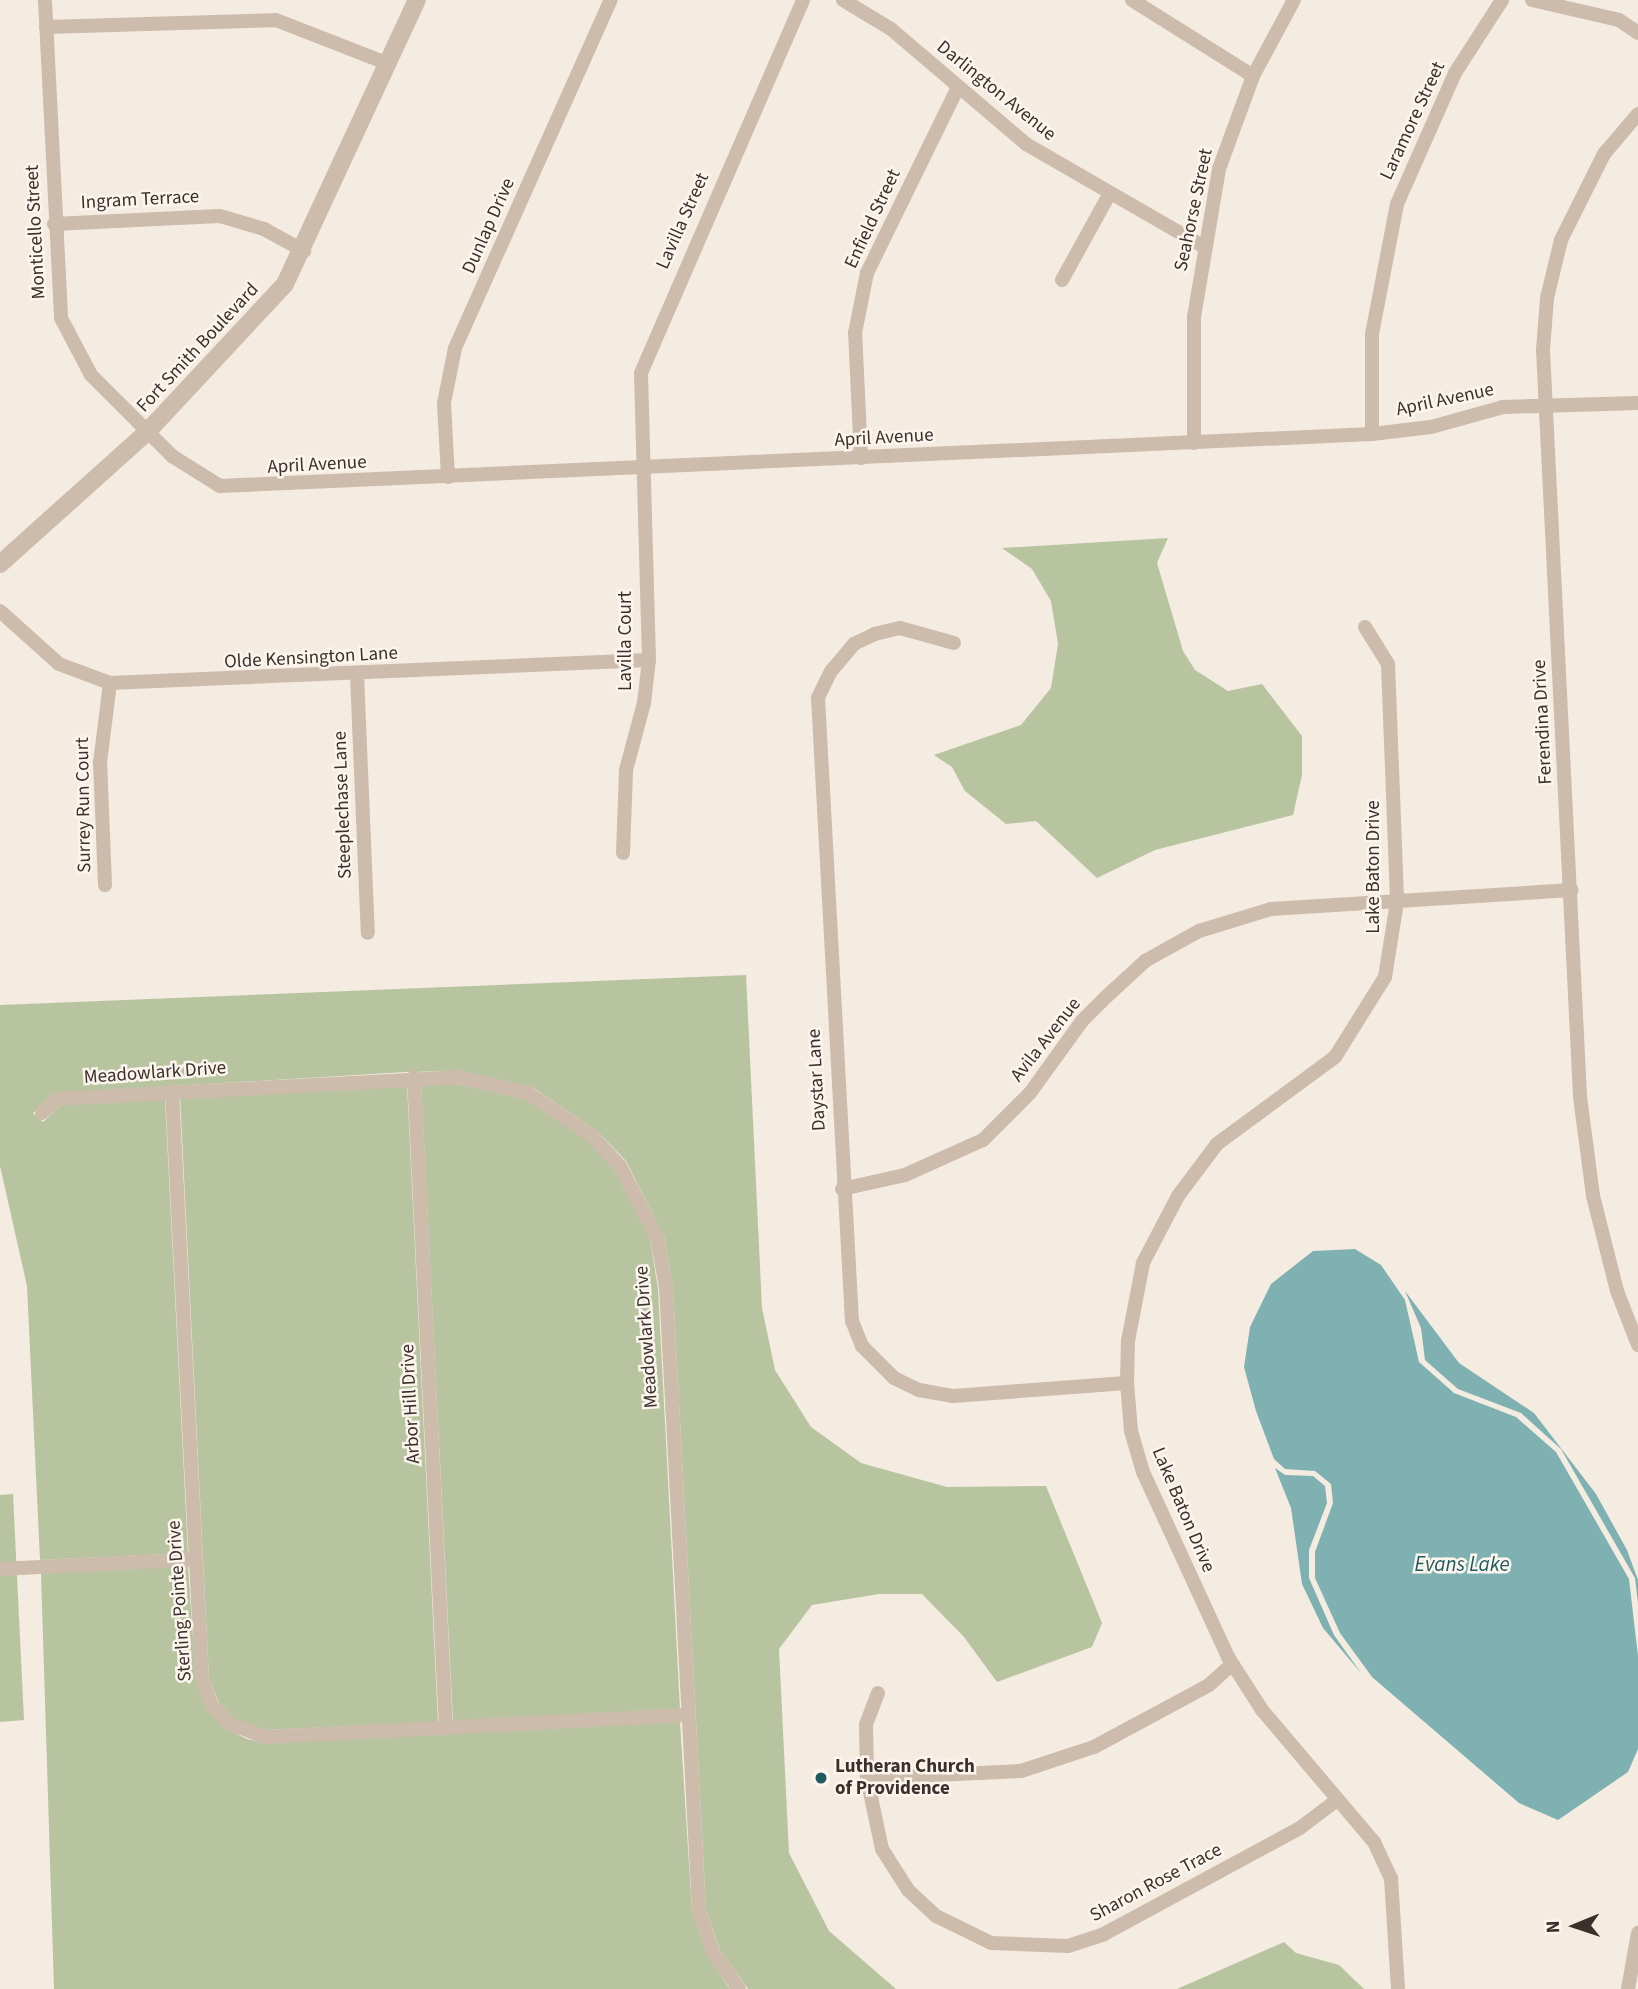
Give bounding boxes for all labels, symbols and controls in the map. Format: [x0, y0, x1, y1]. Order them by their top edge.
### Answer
street label: Darlington Avenue [932, 36, 1060, 146]
street label: Laramore Street [1376, 58, 1450, 184]
street label: Seahorse Street [1170, 147, 1218, 273]
street label: Monticello Street [21, 164, 51, 300]
street label: Enfield Street [840, 166, 906, 272]
street label: Lavilla Street [652, 169, 714, 273]
street label: Dunlap Drive [458, 175, 520, 277]
street label: Ingram Terrace [80, 186, 200, 214]
street label: Fort Smith Boulevard [132, 279, 264, 417]
street label: April Avenue [1394, 379, 1496, 421]
street label: April Avenue [834, 424, 934, 452]
street label: April Avenue [267, 451, 367, 479]
street label: Lavilla Court [615, 591, 637, 691]
street label: Olde Kensington Lane [224, 642, 398, 674]
street label: Ferendina Drive [1528, 659, 1558, 785]
street label: Steeplechase Lane [329, 731, 357, 879]
street label: Surrey Run Court [71, 737, 97, 873]
street label: Lake Baton Drive [1363, 800, 1385, 934]
street label: Avila Avenue [1006, 993, 1086, 1087]
street label: Daystar Lane [803, 1028, 831, 1132]
street label: Meadowlark Drive [83, 1057, 227, 1089]
street label: Meadowlark Drive [631, 1265, 663, 1409]
street label: Arbor Hill Drive [396, 1344, 426, 1464]
street label: Lake Baton Drive [1146, 1444, 1220, 1576]
street label: Sterling Pointe Drive [163, 1520, 197, 1682]
water label: Evans Lake [1414, 1551, 1510, 1577]
place label: Lutheran Church of Providence [835, 1756, 975, 1800]
marker: Lutheran Church of Providence [813, 1770, 829, 1786]
street label: Sharon Rose Trace [1086, 1839, 1226, 1927]
north arrow [1540, 1891, 1610, 1961]
text: N [1540, 1920, 1567, 1934]

